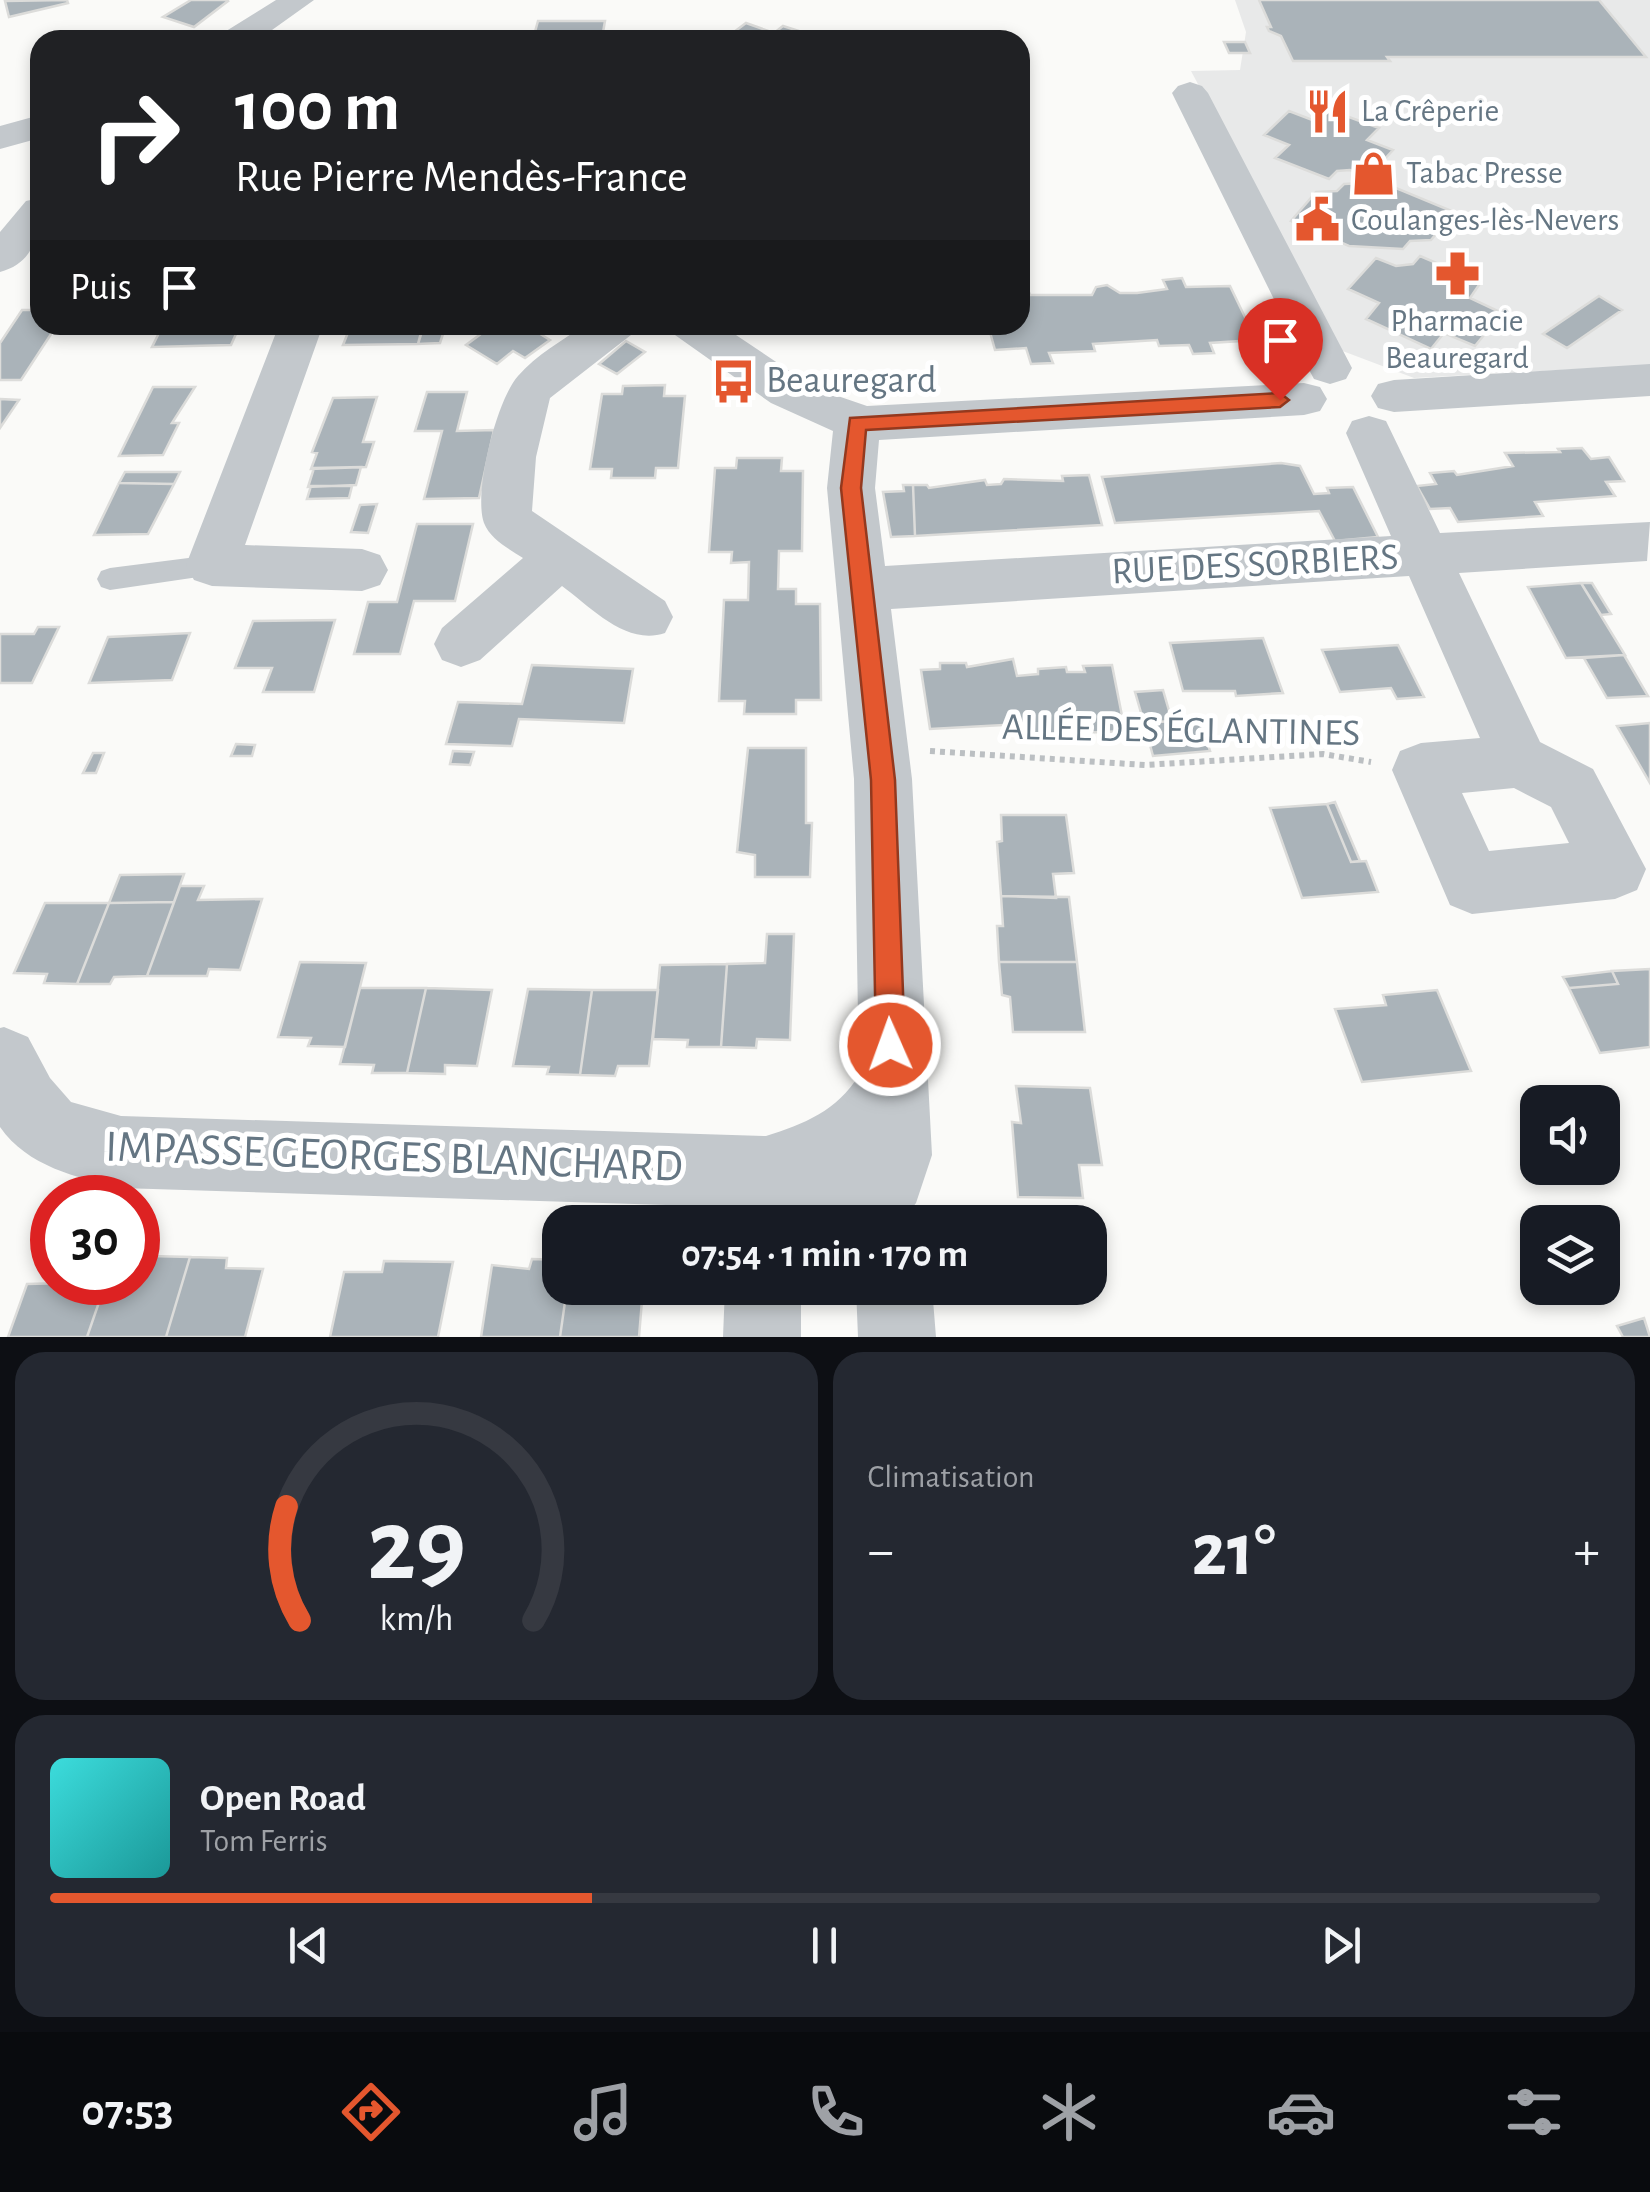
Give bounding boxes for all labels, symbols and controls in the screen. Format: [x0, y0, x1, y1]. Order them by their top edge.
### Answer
icon: right [70, 70, 200, 200]
text: 100 m [235, 73, 400, 143]
restaurant icon: La Crêperie [1304, 87, 1352, 135]
place label: La Crêperie [1361, 95, 1499, 127]
shop icon: Tabac Presse [1349, 149, 1397, 197]
text: Rue Pierre Mendès-France [235, 155, 688, 200]
place label: Tabac Presse [1406, 157, 1563, 189]
public building icon: Coulanges-lès-Nevers [1294, 196, 1342, 244]
place label: Coulanges-lès-Nevers [1351, 204, 1619, 236]
pharmacy icon: Pharmacie Beauregard [1433, 249, 1481, 297]
icon: arrive [152, 260, 207, 315]
text: Puis [70, 269, 132, 307]
pin [1238, 298, 1323, 401]
place label: Pharmacie Beauregard [1385, 305, 1529, 374]
icon: arrive [1253, 313, 1308, 368]
bus stop icon: Beauregard [709, 357, 757, 405]
place label: Beauregard [766, 362, 937, 400]
street label: RUE DES SORBIERS [1111, 539, 1399, 591]
street label: ALLÉE DES ÉGLANTINES [1002, 705, 1361, 753]
position arrow [838, 993, 942, 1097]
map controls [1520, 1085, 1620, 1305]
button: sound [1520, 1085, 1620, 1185]
street label: IMPASSE GEORGES BLANCHARD [104, 1124, 684, 1190]
speed limit sign: 30 [30, 1175, 160, 1305]
button: layers [1520, 1205, 1620, 1305]
text: 07:54 · 1 min · 170 m [681, 1236, 968, 1274]
text: Climatisation [868, 1461, 1035, 1493]
text: 29 [367, 1495, 466, 1599]
text: 21° [1192, 1514, 1276, 1589]
text: − [868, 1524, 894, 1579]
text: + [1574, 1524, 1600, 1579]
text: km/h [379, 1601, 453, 1637]
text: Open Road [200, 1780, 366, 1818]
text: Tom Ferris [200, 1825, 328, 1857]
icon: previous [281, 1918, 336, 1973]
icon: pause [797, 1918, 852, 1973]
icon: next [1314, 1918, 1369, 1973]
icon: directions [336, 2077, 406, 2147]
icon: music [568, 2077, 638, 2147]
icon: phone [801, 2077, 871, 2147]
icon: climate [1034, 2077, 1104, 2147]
icon: car [1266, 2077, 1336, 2147]
icon: filters [1499, 2077, 1569, 2147]
text: 07:53 [81, 2089, 173, 2134]

